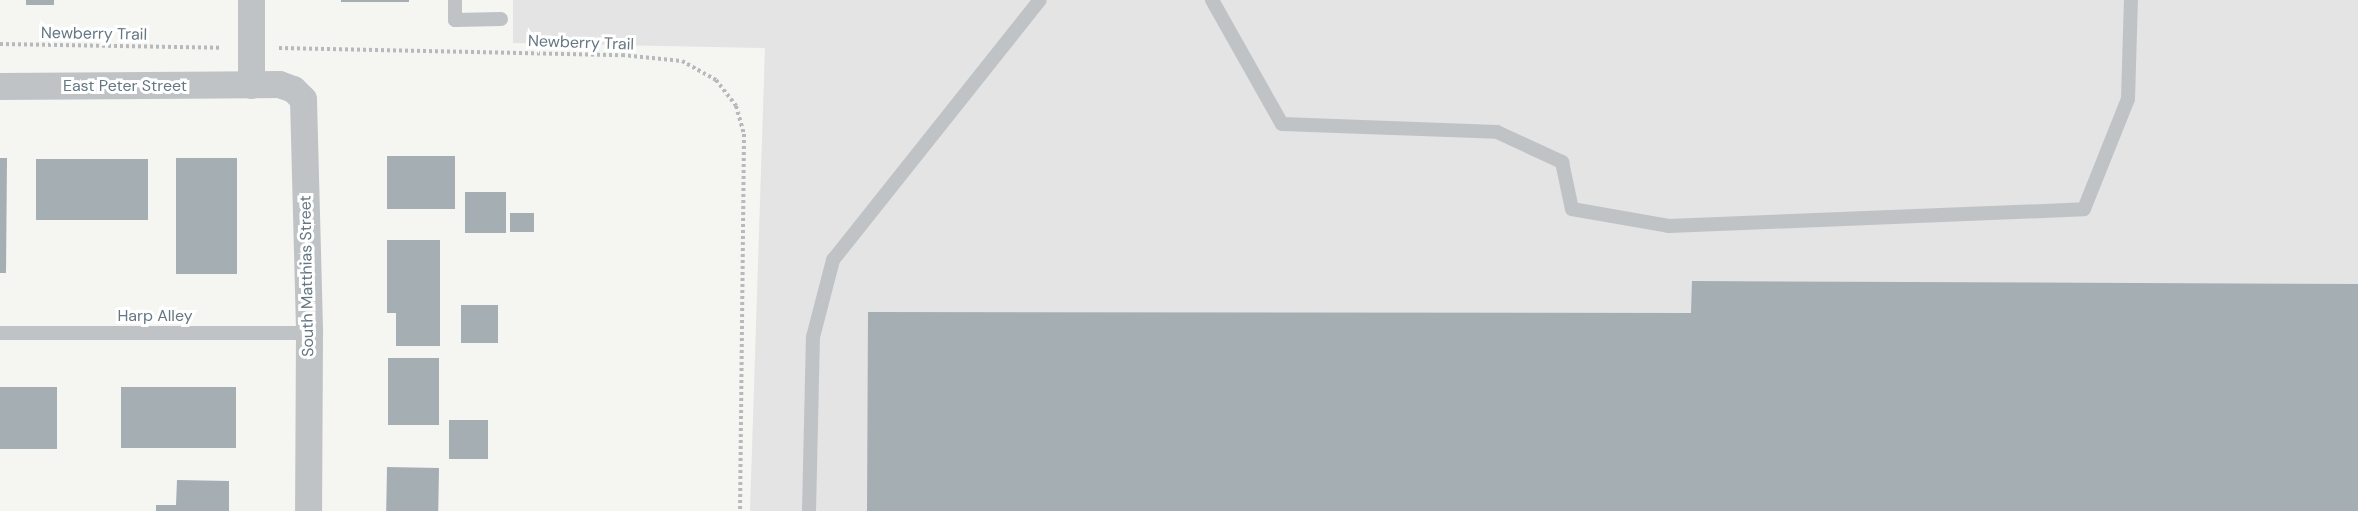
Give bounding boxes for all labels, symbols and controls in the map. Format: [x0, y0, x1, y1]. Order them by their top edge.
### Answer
street label: Newberry Trail [41, 23, 147, 45]
street label: Newberry Trail [528, 32, 634, 54]
street label: East Peter Street [63, 76, 187, 96]
street label: South Matthias Street [296, 195, 318, 357]
street label: Harp Alley [117, 306, 193, 326]

